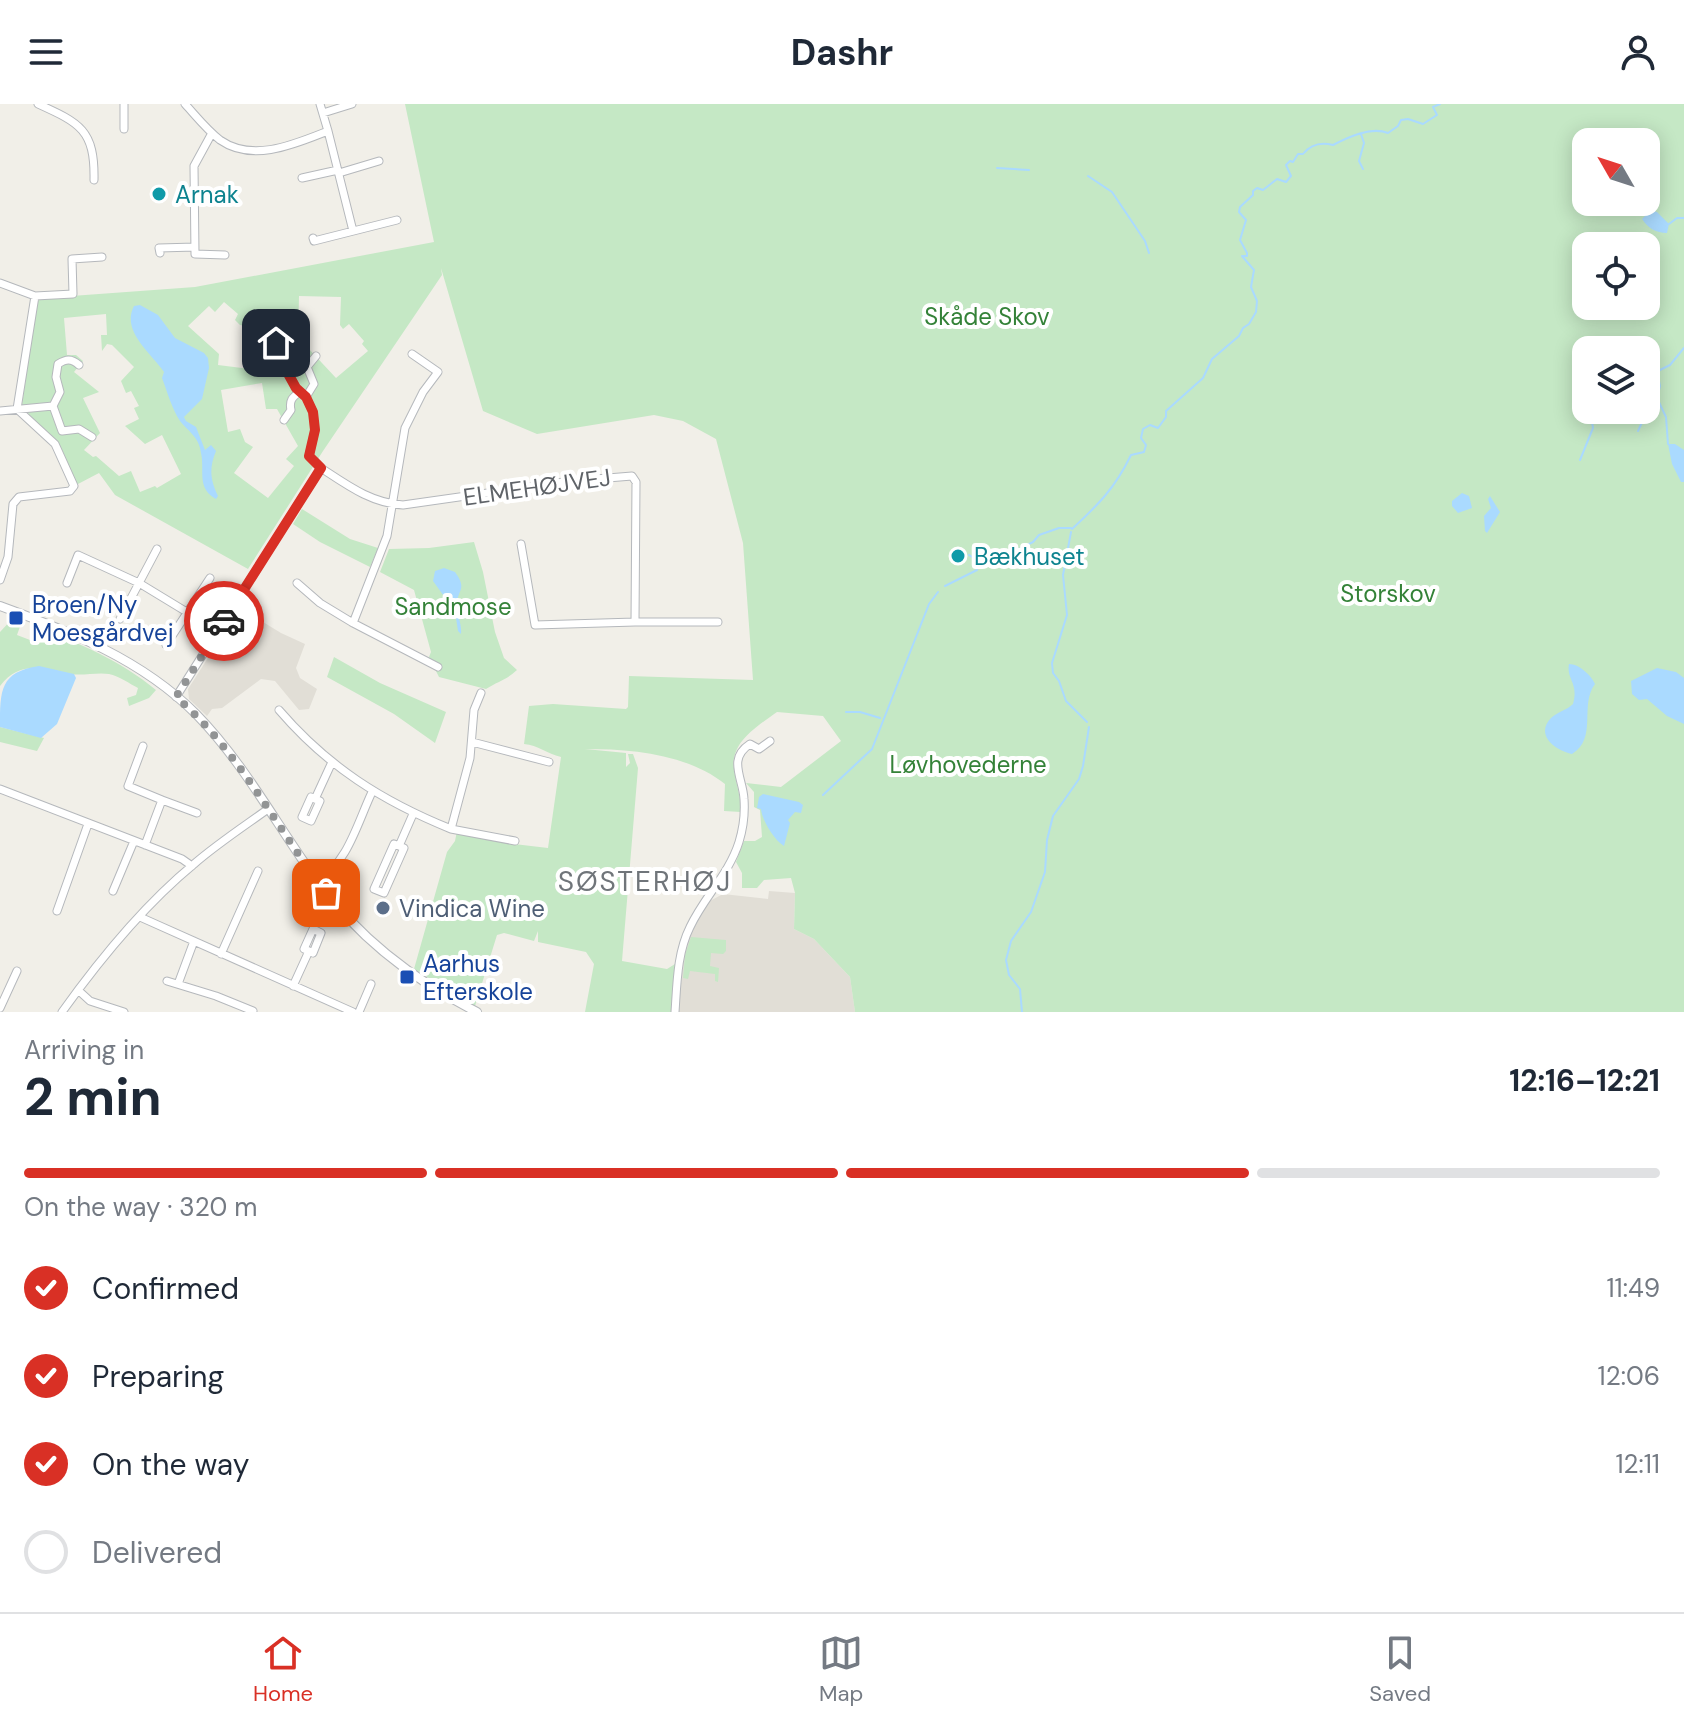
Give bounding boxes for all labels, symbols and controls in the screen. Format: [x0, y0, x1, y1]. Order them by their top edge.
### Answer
text: Dashr [791, 29, 893, 76]
icon: menu [24, 30, 68, 74]
icon: person [1616, 30, 1660, 74]
north arrow [1572, 128, 1660, 216]
map controls [1572, 128, 1660, 424]
place label: Arnak [175, 179, 239, 210]
marker: Arnak [150, 185, 168, 203]
button: locate [1572, 232, 1660, 320]
park label: Skåde Skov [924, 301, 1050, 332]
pin [242, 309, 310, 377]
icon: home [254, 321, 298, 365]
button: layers [1572, 336, 1660, 424]
street label: ELMEHØJVEJ [461, 461, 613, 513]
place label: Bækhuset [974, 541, 1085, 572]
marker: Bækhuset [949, 547, 967, 565]
park label: Storskov [1340, 578, 1436, 609]
courier [184, 581, 264, 661]
place label: Broen/Ny Moesgårdvej [32, 589, 174, 648]
park label: Sandmose [394, 591, 512, 622]
icon: car [202, 599, 246, 643]
marker: Broen/Ny Moesgårdvej [7, 609, 25, 627]
park label: Løvhovederne [889, 749, 1047, 780]
pin [292, 859, 360, 927]
district label: SØSTERHØJ [558, 863, 732, 900]
icon: bag [304, 871, 348, 915]
place label: Vindica Wine [399, 893, 545, 924]
marker: Vindica Wine [374, 899, 392, 917]
place label: Aarhus Efterskole [423, 948, 533, 1007]
marker: Aarhus Efterskole [398, 968, 416, 986]
text: Arriving in [24, 1033, 144, 1067]
text: 12:16–12:21 [1509, 1061, 1660, 1100]
text: 2 min [24, 1063, 162, 1131]
text: On the way · 320 m [24, 1190, 257, 1224]
icon: check [24, 1266, 68, 1310]
text: Confirmed [92, 1269, 239, 1308]
text: 11:49 [1606, 1271, 1660, 1305]
icon: check [24, 1354, 68, 1398]
text: Preparing [92, 1357, 224, 1396]
text: 12:06 [1598, 1359, 1660, 1393]
icon: check [24, 1442, 68, 1486]
text: On the way [92, 1445, 249, 1484]
text: 12:11 [1615, 1447, 1660, 1481]
text: Delivered [92, 1533, 222, 1572]
tab: Home [253, 1631, 313, 1708]
tab: Map [819, 1631, 863, 1708]
tab: Saved [1369, 1631, 1431, 1708]

